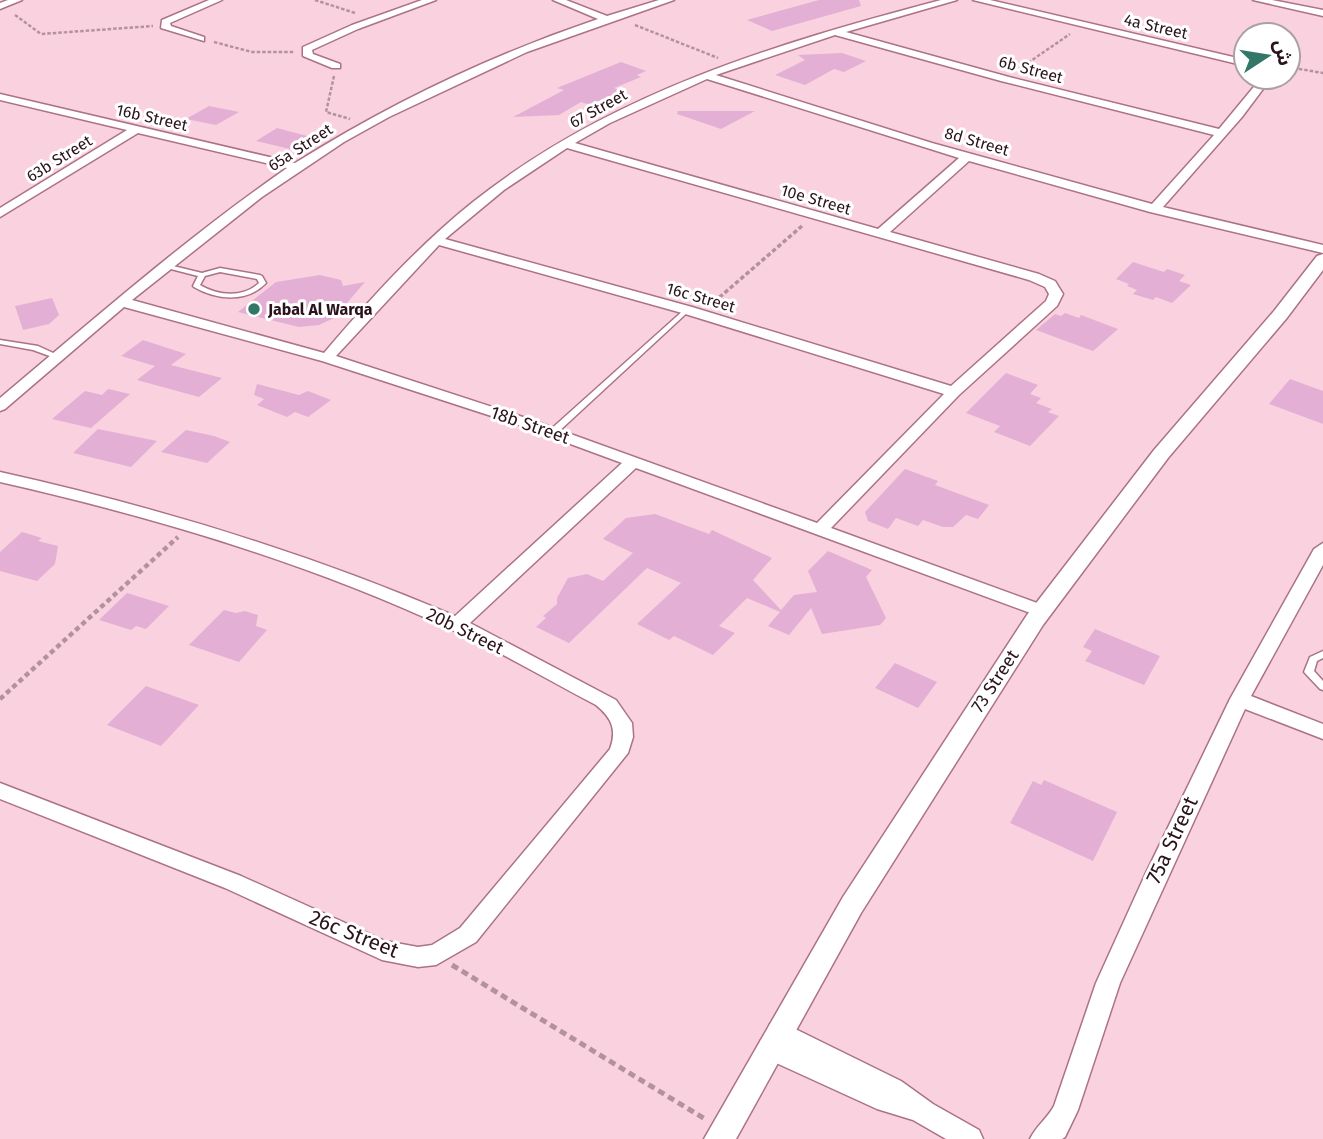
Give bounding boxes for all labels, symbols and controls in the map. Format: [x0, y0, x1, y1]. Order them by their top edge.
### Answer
street label: 4a Street [1122, 10, 1190, 43]
north arrow [1232, 21, 1302, 91]
text: ش [1269, 37, 1297, 68]
street label: 6b Street [997, 52, 1065, 87]
street label: 67 Street [566, 85, 631, 132]
street label: 16b Street [114, 100, 190, 135]
street label: 65a Street [265, 120, 336, 175]
street label: 8d Street [942, 123, 1011, 160]
street label: 63b Street [23, 131, 96, 186]
street label: 10e Street [779, 180, 853, 219]
street label: 16c Street [664, 279, 738, 316]
place label: Jabal Al Warqa [267, 300, 373, 319]
marker: Jabal Al Warqa [246, 301, 262, 317]
street label: 18b Street [488, 401, 573, 449]
street label: 20b Street [423, 603, 508, 659]
street label: 73 Street [967, 645, 1024, 717]
street label: 75a Street [1140, 792, 1204, 888]
street label: 26c Street [305, 904, 403, 964]

